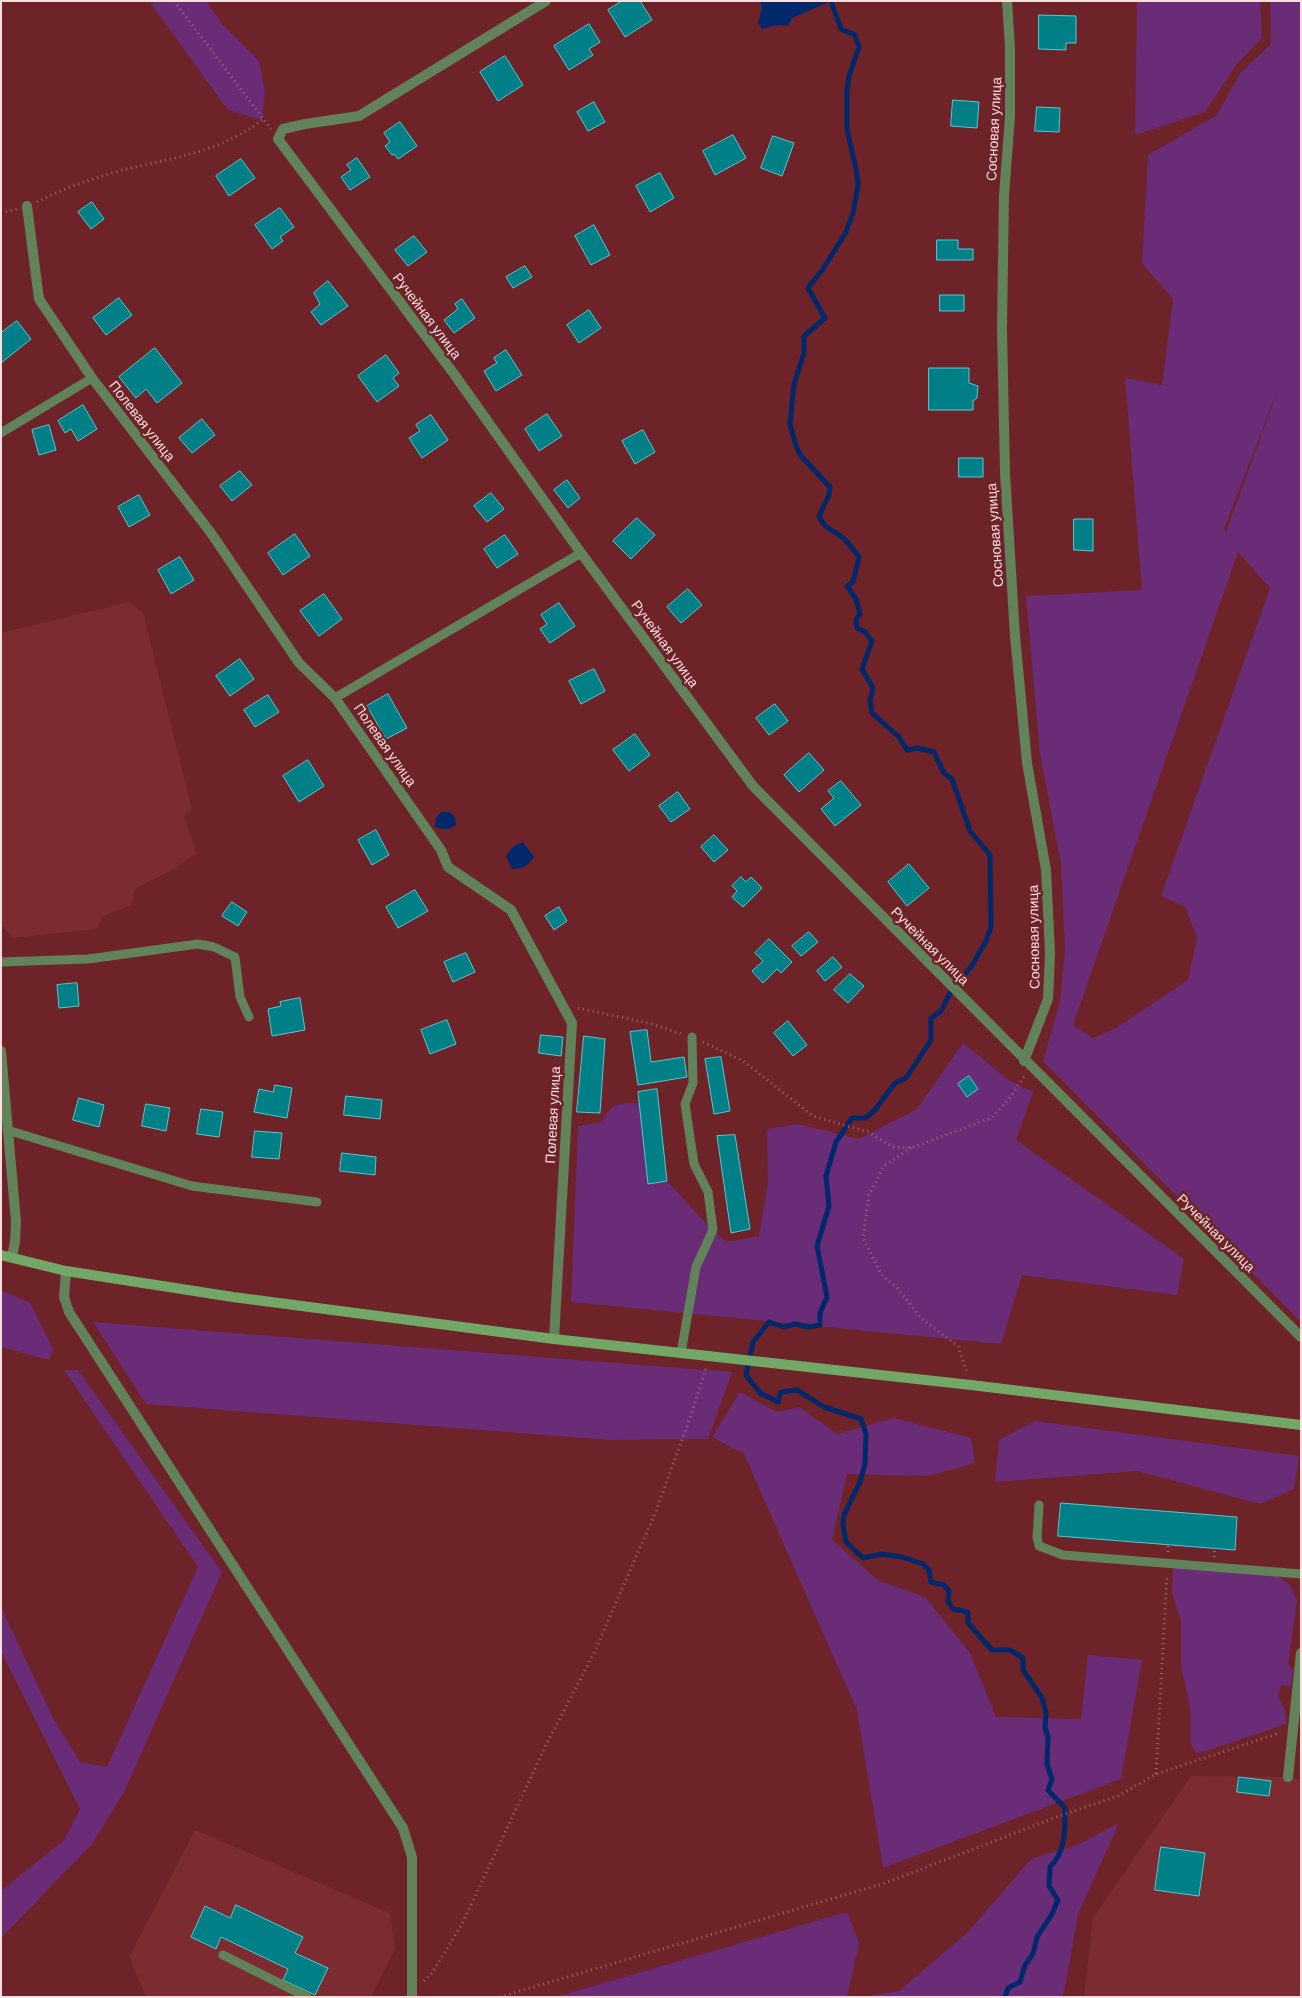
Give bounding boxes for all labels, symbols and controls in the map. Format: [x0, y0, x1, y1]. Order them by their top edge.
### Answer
street label: Сосновая улица [983, 76, 1005, 182]
street label: Ручейная улица [389, 270, 465, 362]
street label: Полевая улица [105, 377, 179, 465]
street label: Сосновая улица [983, 482, 1007, 588]
street label: Ручейная улица [628, 597, 702, 691]
street label: Полевая улица [350, 700, 420, 790]
street label: Сосновая улица [1025, 885, 1043, 989]
street label: Ручейная улица [887, 903, 973, 989]
street label: Полевая улица [542, 1066, 564, 1164]
street label: Ручейная улица [1173, 1190, 1259, 1276]

